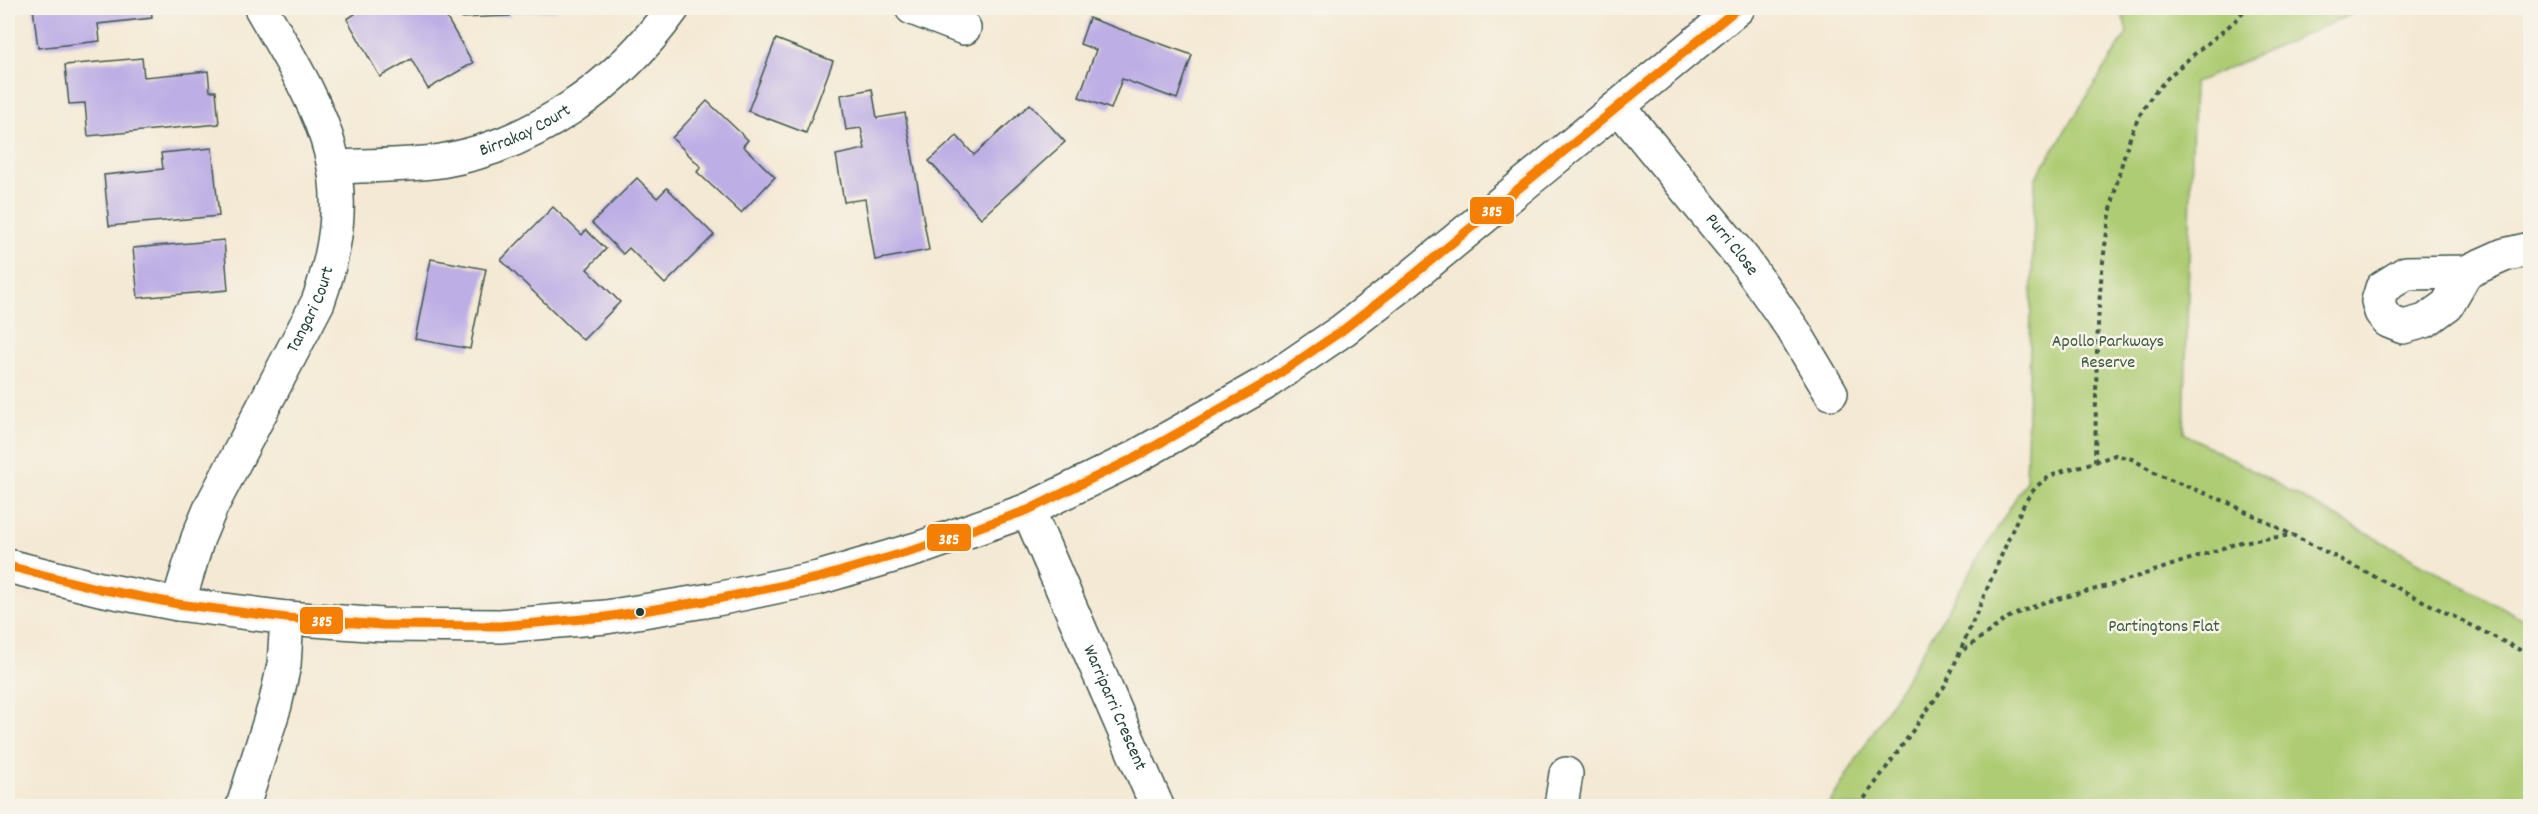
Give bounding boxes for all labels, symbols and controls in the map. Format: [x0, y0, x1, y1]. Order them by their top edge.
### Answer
street label: Birrakay Court [476, 98, 576, 164]
line badge: 385 [1469, 196, 1515, 225]
text: 385 [1482, 201, 1502, 224]
street label: Purri Close [1699, 208, 1764, 281]
street label: Tangari Court [281, 263, 341, 357]
park label: Apollo Parkways Reserve [2052, 330, 2164, 376]
line badge: 385 [926, 523, 972, 552]
text: 385 [939, 529, 959, 552]
line badge: 385 [299, 606, 344, 635]
unlabelled marker [634, 606, 646, 618]
text: 385 [312, 611, 332, 634]
park label: Partingtons Flat [2108, 615, 2220, 640]
street label: Warriparri Crescent [1076, 641, 1153, 775]

